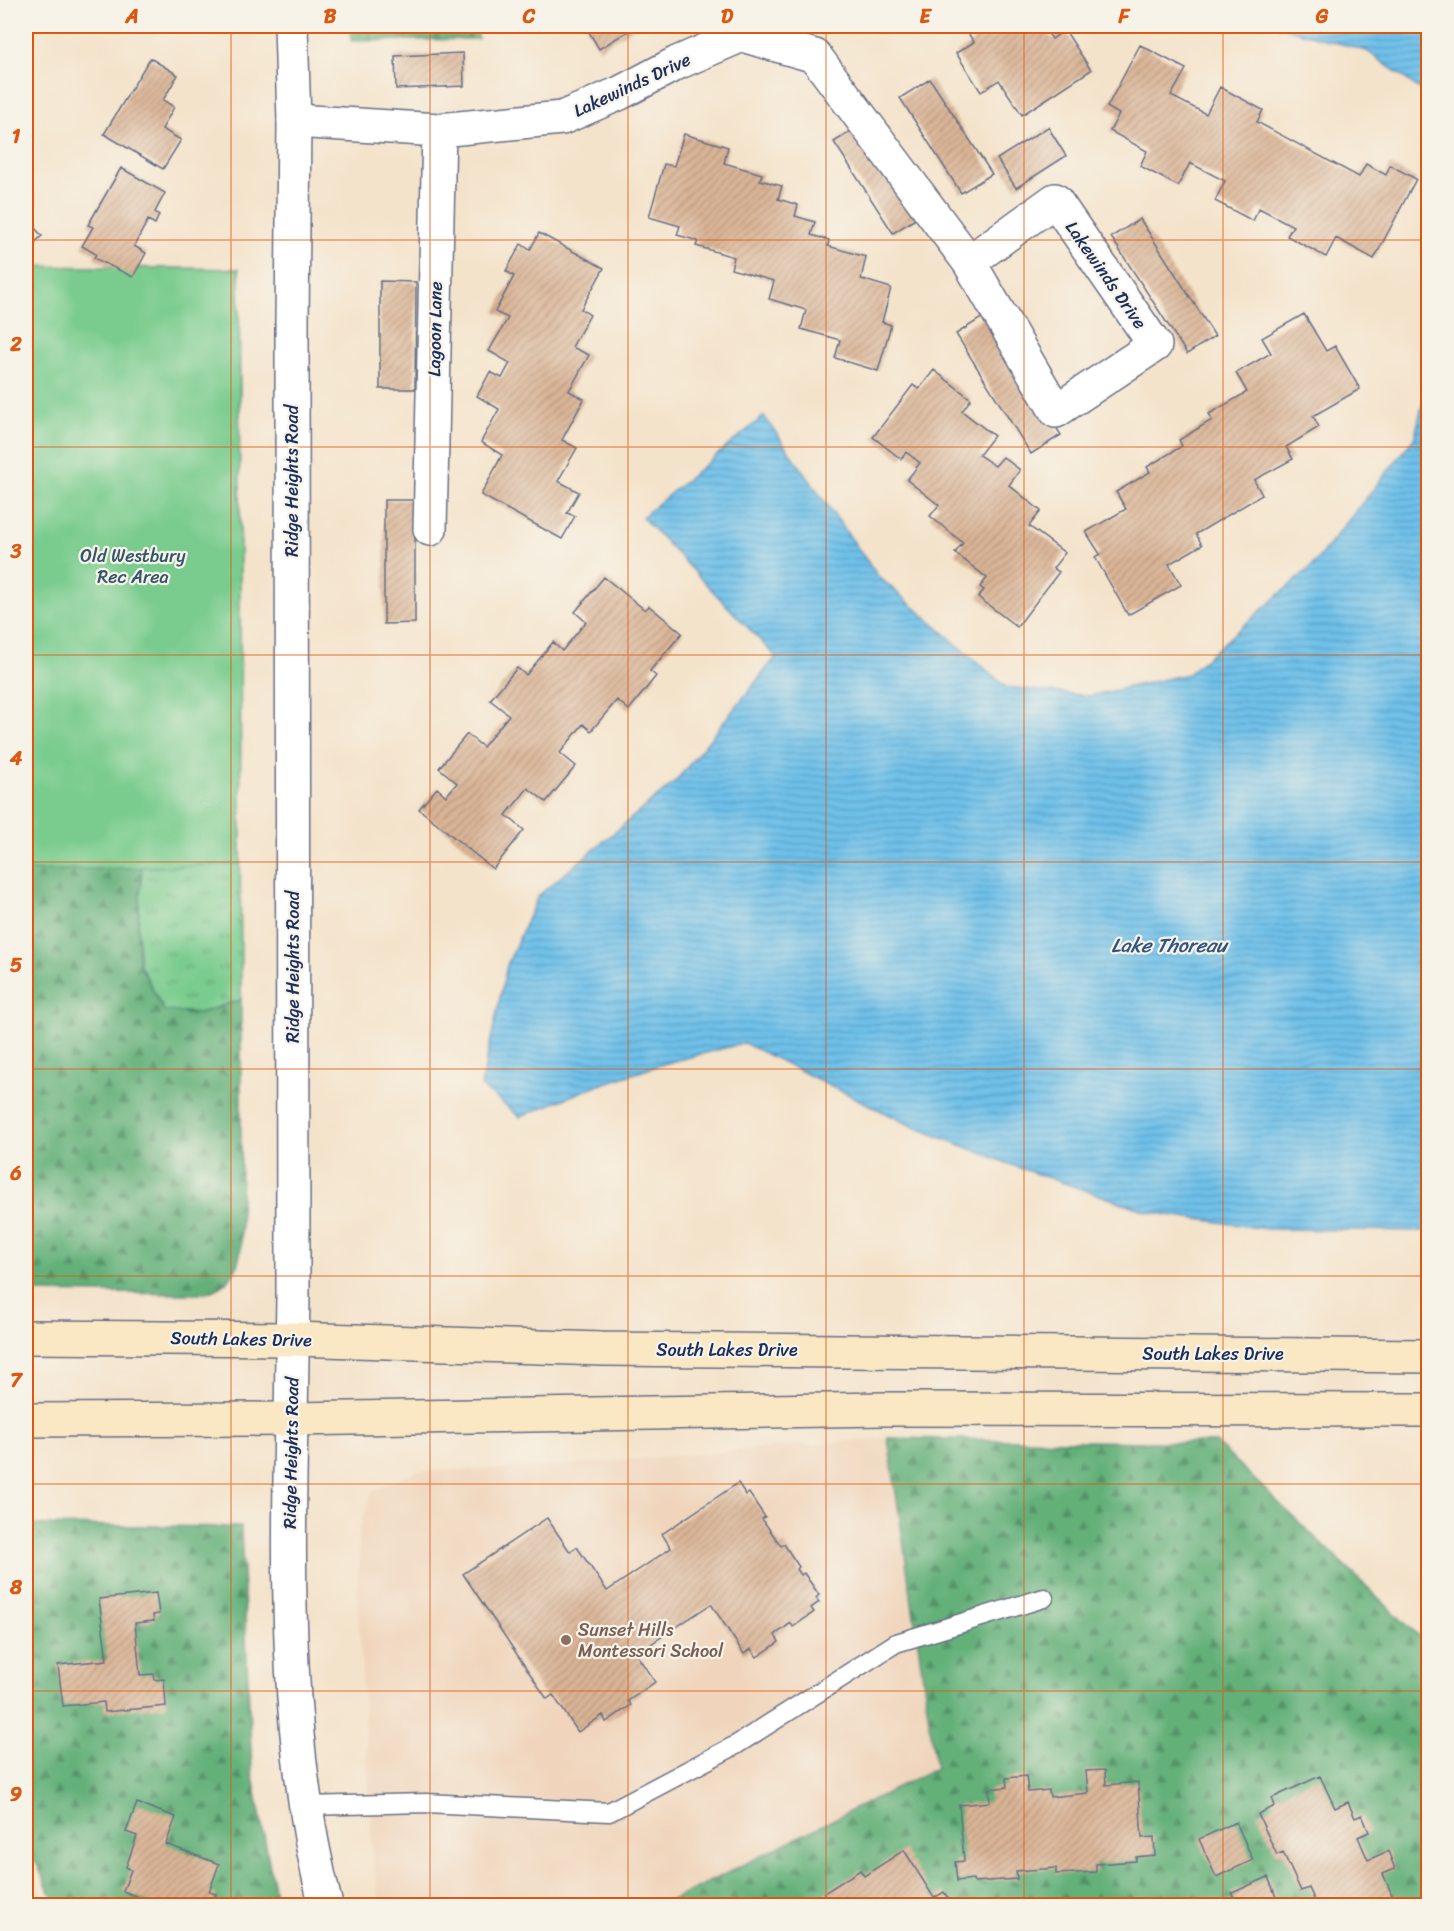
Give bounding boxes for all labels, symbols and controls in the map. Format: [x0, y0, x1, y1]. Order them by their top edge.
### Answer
text: A [124, 0, 139, 34]
text: B [324, 0, 337, 34]
text: C [522, 0, 536, 34]
text: D [721, 0, 734, 34]
text: E [919, 0, 932, 34]
text: F [1118, 0, 1131, 34]
text: G [1315, 0, 1329, 34]
street label: Lakewinds Drive [568, 44, 696, 126]
text: 1 [12, 119, 21, 154]
street label: Lakewinds Drive [1057, 214, 1155, 336]
street label: Lagoon Lane [418, 281, 452, 377]
text: 2 [9, 327, 22, 362]
street label: Ridge Heights Road [276, 404, 308, 557]
text: 3 [10, 534, 22, 569]
park label: Old Westbury Rec Area [80, 540, 186, 593]
text: 4 [9, 741, 23, 776]
street label: Ridge Heights Road [277, 890, 309, 1043]
water label: Lake Thoreau [1111, 928, 1229, 963]
text: 5 [10, 948, 22, 983]
text: 6 [9, 1156, 22, 1191]
street label: South Lakes Drive [170, 1322, 312, 1356]
street label: South Lakes Drive [656, 1334, 798, 1366]
street label: South Lakes Drive [1142, 1338, 1284, 1370]
text: 7 [10, 1363, 23, 1398]
street label: Ridge Heights Road [274, 1375, 308, 1529]
text: 8 [9, 1570, 23, 1605]
place label: Sunset Hills Montessori School [578, 1614, 724, 1667]
marker: Sunset Hills Montessori School [559, 1633, 573, 1647]
text: 9 [10, 1777, 22, 1812]

